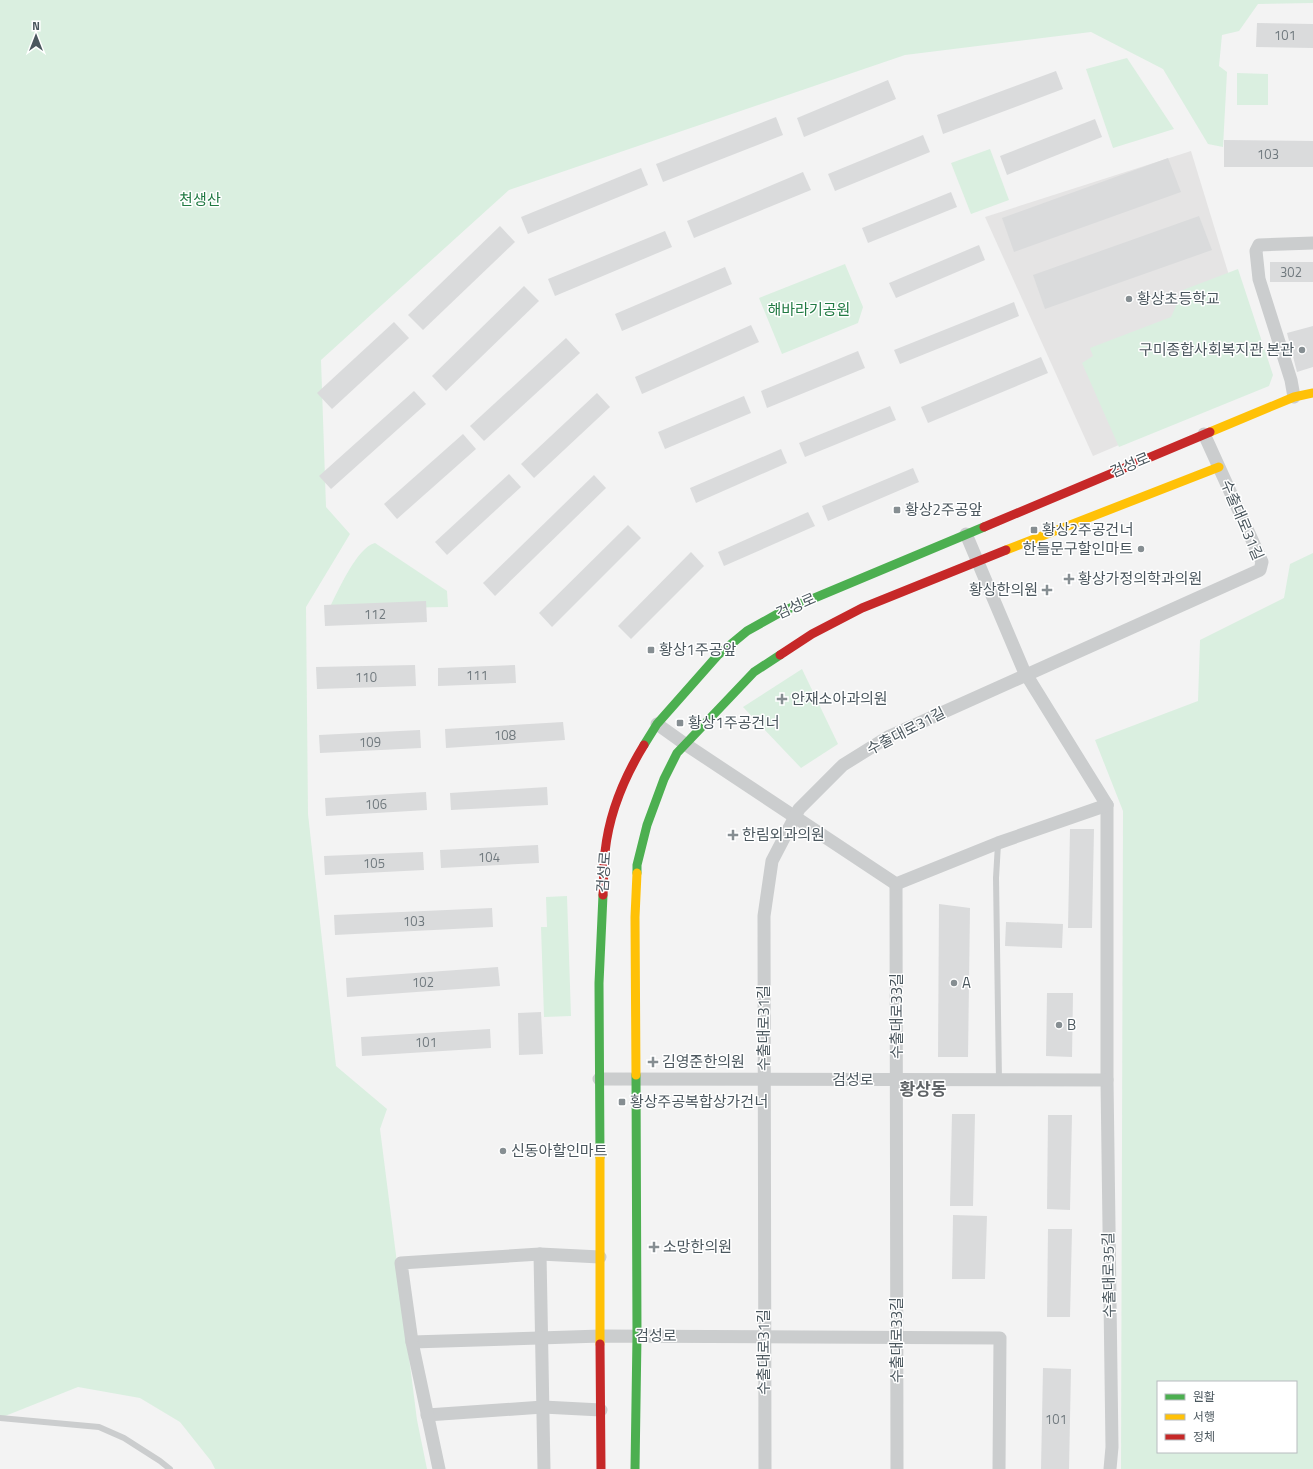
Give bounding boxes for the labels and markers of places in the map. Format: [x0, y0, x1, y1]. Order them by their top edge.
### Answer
place label: 황상초등학교 [1137, 287, 1220, 310]
marker: 황상초등학교 [1124, 294, 1134, 304]
place label: 구미종합사회복지관 본관 [1139, 338, 1294, 361]
marker: 구미종합사회복지관 본관 [1297, 345, 1307, 355]
place label: 황상2주공앞 [905, 498, 983, 521]
marker: 황상2주공앞 [892, 505, 902, 515]
place label: 황상2주공건너 [1042, 518, 1133, 541]
marker: 황상2주공건너 [1029, 525, 1039, 535]
place label: 한들문구할인마트 [1023, 537, 1133, 560]
marker: 한들문구할인마트 [1136, 544, 1146, 554]
place label: 황상가정의학과의원 [1078, 567, 1202, 590]
marker: 황상가정의학과의원 [1063, 573, 1075, 585]
place label: 황상한의원 [969, 578, 1038, 601]
marker: 황상한의원 [1041, 584, 1053, 596]
place label: 황상1주공앞 [659, 638, 737, 661]
marker: 황상1주공앞 [646, 645, 656, 655]
place label: 안재소아과의원 [791, 687, 888, 710]
marker: 안재소아과의원 [776, 693, 788, 705]
place label: 황상1주공건너 [688, 711, 779, 734]
marker: 황상1주공건너 [675, 718, 685, 728]
place label: 한림외과의원 [742, 823, 825, 846]
marker: 한림외과의원 [727, 829, 739, 841]
place label: A [962, 971, 971, 994]
marker: A [949, 978, 959, 988]
place label: B [1067, 1013, 1076, 1036]
marker: B [1054, 1020, 1064, 1030]
place label: 김영준한의원 [662, 1050, 745, 1073]
marker: 김영준한의원 [647, 1056, 659, 1068]
place label: 황상주공복합상가건너 [630, 1090, 768, 1113]
marker: 황상주공복합상가건너 [617, 1097, 627, 1107]
place label: 신동아할인마트 [511, 1139, 608, 1162]
marker: 신동아할인마트 [498, 1146, 508, 1156]
place label: 소망한의원 [663, 1235, 732, 1258]
marker: 소망한의원 [648, 1241, 660, 1253]

